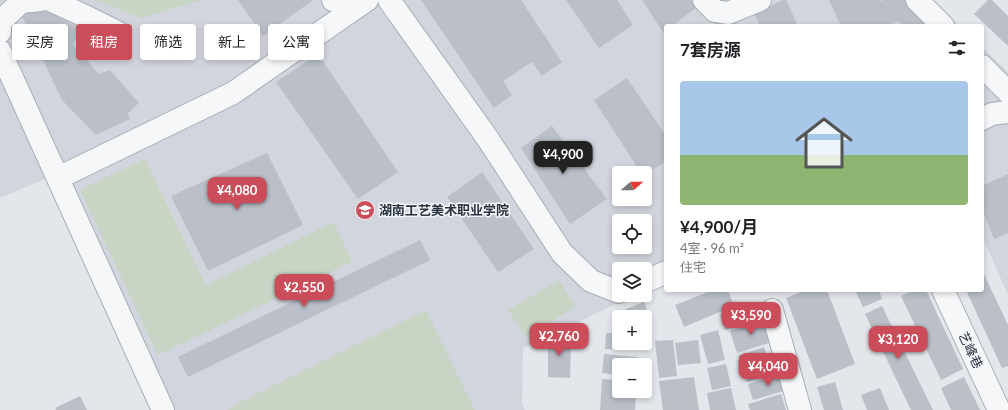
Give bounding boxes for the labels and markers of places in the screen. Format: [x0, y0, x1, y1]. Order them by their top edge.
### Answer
pin: ¥4,900 [530, 141, 596, 175]
pin: ¥4,080 [204, 177, 270, 211]
school or university icon: 湖南工艺美术职业学院 [354, 199, 376, 221]
place label: 湖南工艺美术职业学院 [379, 202, 509, 218]
pin: ¥2,550 [271, 274, 337, 308]
pin: ¥3,590 [718, 302, 784, 336]
pin: ¥2,760 [526, 323, 592, 357]
pin: ¥3,120 [865, 326, 931, 360]
pin: ¥4,040 [735, 353, 801, 387]

